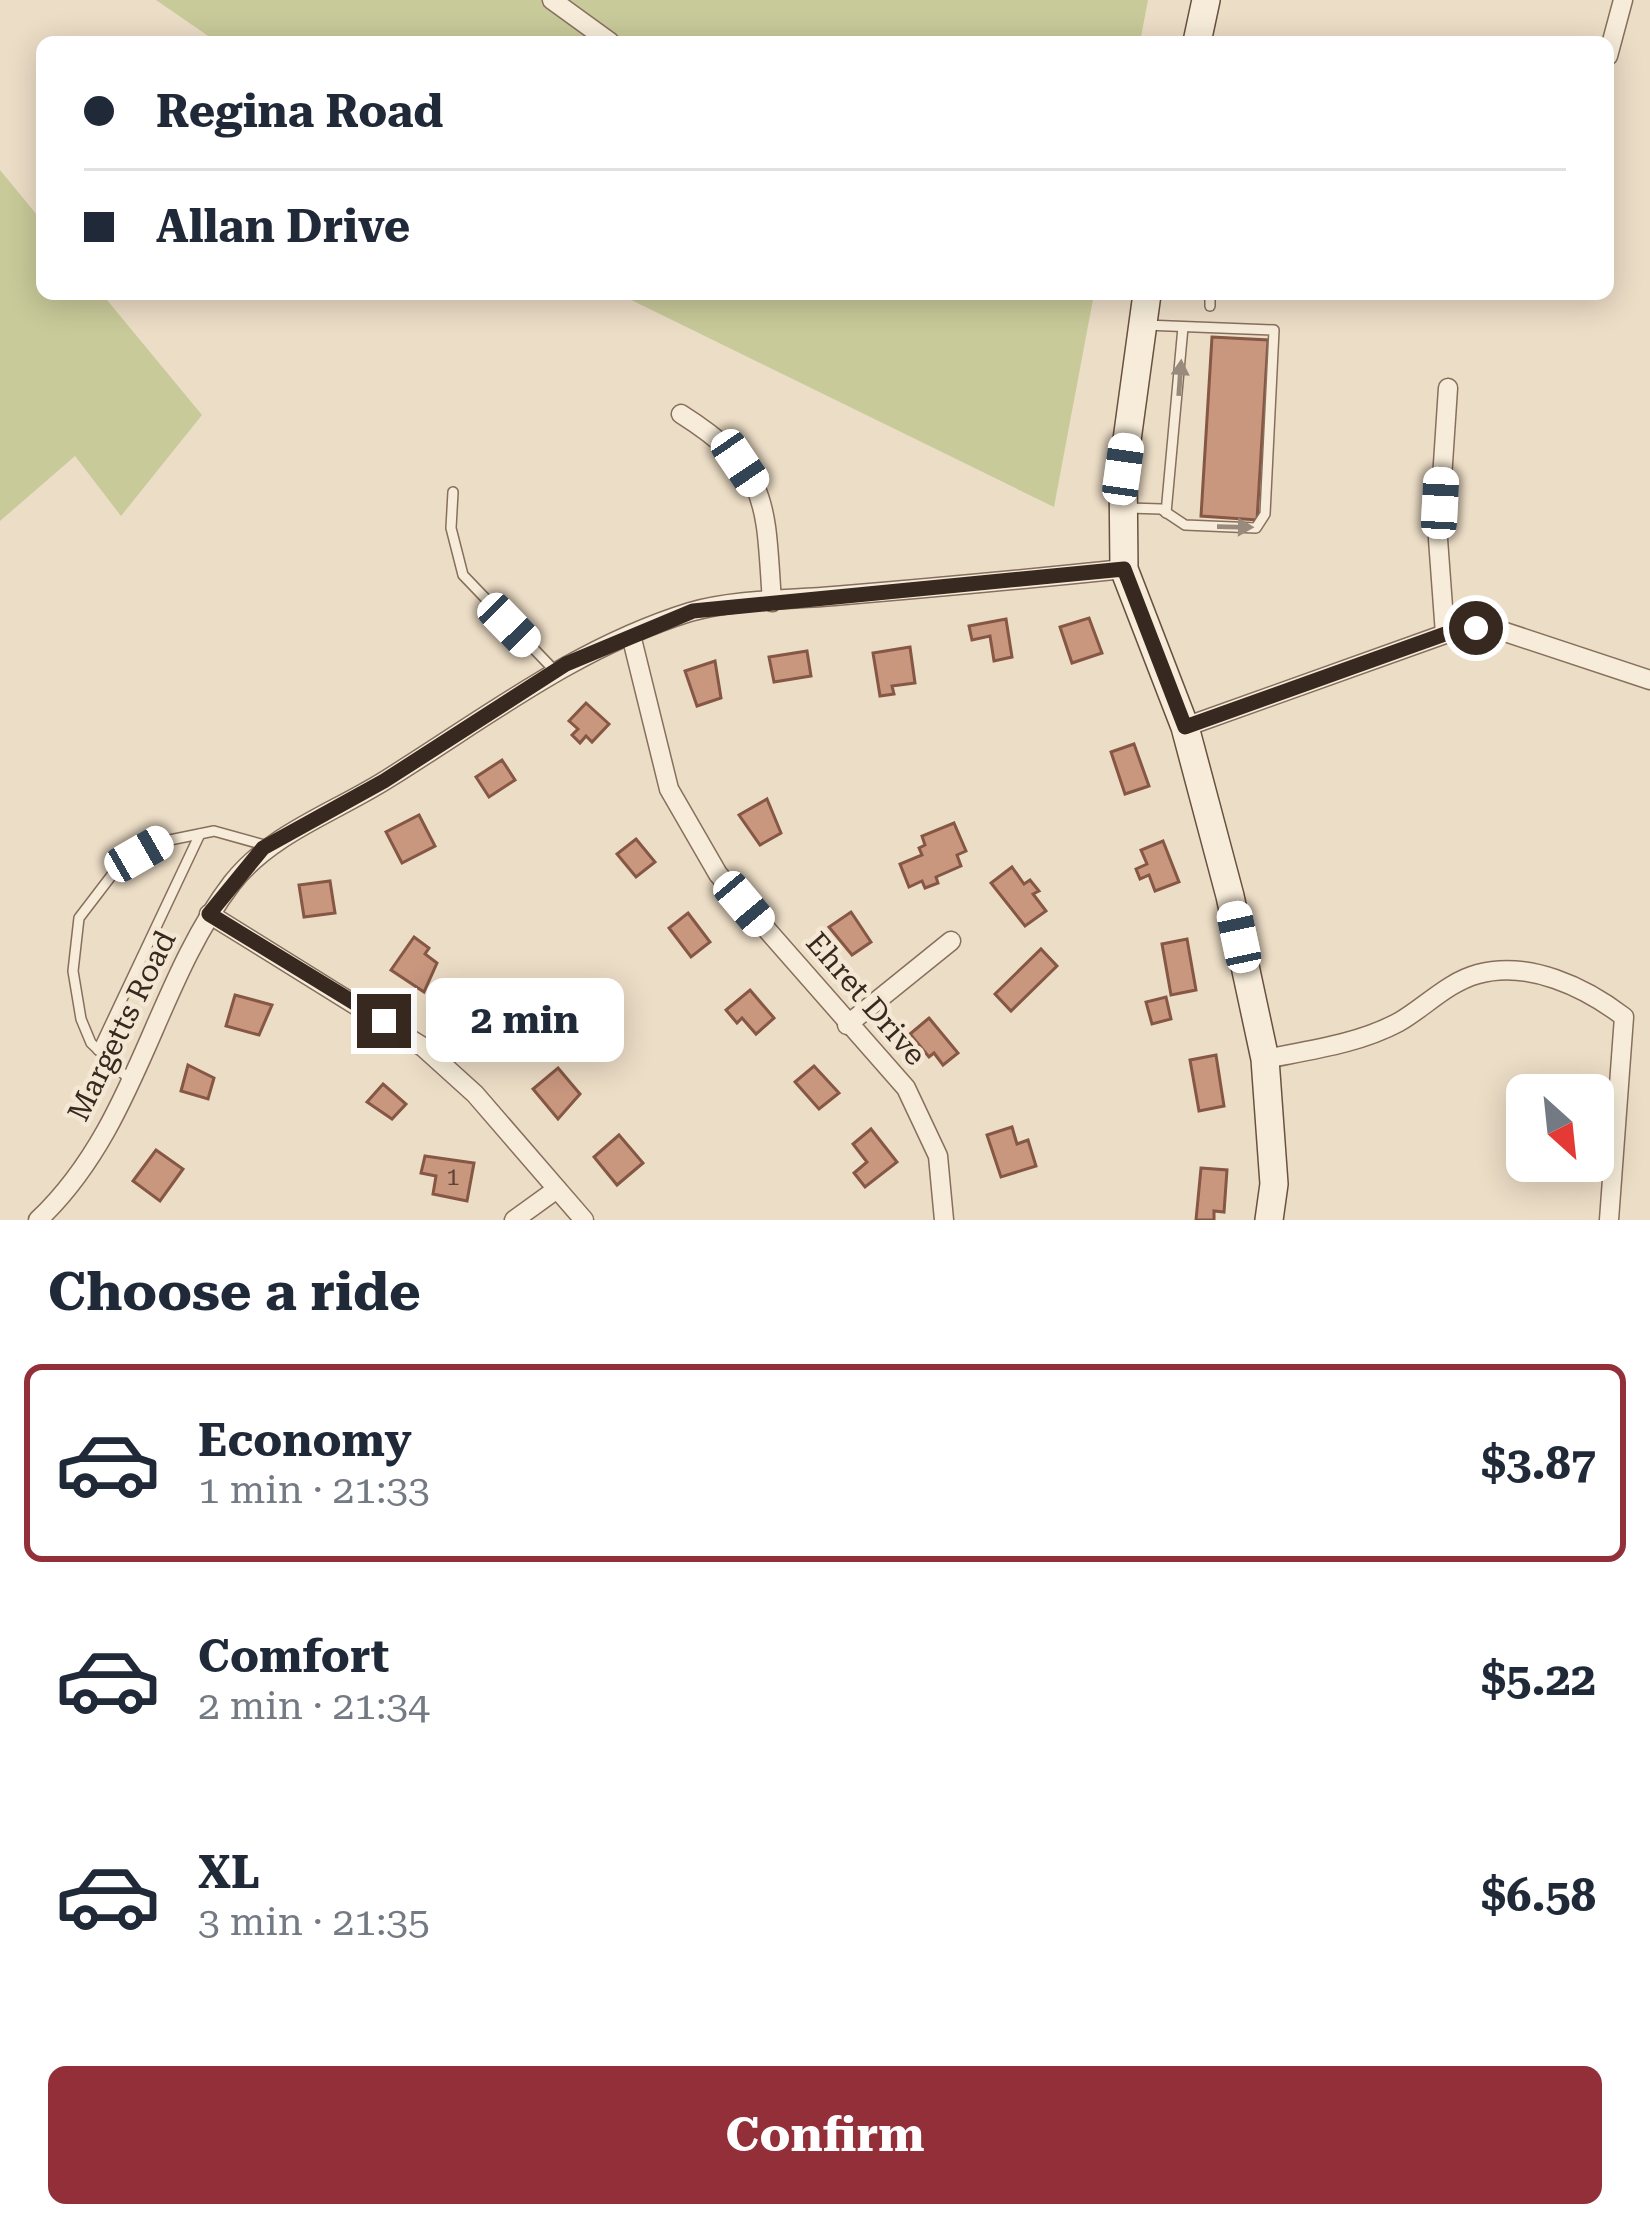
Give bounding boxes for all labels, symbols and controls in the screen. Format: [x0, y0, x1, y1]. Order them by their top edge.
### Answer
text: Regina Road [156, 85, 443, 138]
text: Allan Drive [156, 200, 410, 253]
one-way arrow [1171, 359, 1190, 396]
car [705, 423, 775, 503]
car [1100, 431, 1146, 507]
car [1420, 466, 1460, 540]
one-way arrow [1217, 518, 1255, 537]
car [471, 587, 547, 663]
route start [1449, 601, 1503, 655]
car [99, 820, 179, 888]
car [707, 865, 781, 943]
car [1214, 898, 1264, 976]
street label: Margetts Road [60, 925, 183, 1127]
street label: Ehret Drive [799, 925, 933, 1072]
callout: 2 min [426, 979, 624, 1063]
route end [357, 994, 411, 1048]
text: 2 min [471, 997, 579, 1043]
north arrow [1506, 1074, 1614, 1182]
map controls [1506, 1074, 1614, 1182]
house number: 1 [446, 1163, 460, 1191]
text: Choose a ride [48, 1260, 421, 1323]
icon: car [54, 1409, 162, 1517]
text: Economy [198, 1414, 412, 1467]
text: $3.87 [1481, 1437, 1596, 1490]
text: 1 min · 21:33 [198, 1467, 430, 1513]
icon: car [54, 1625, 162, 1733]
text: Comfort [198, 1630, 389, 1683]
text: $5.22 [1481, 1653, 1596, 1706]
text: 2 min · 21:34 [198, 1683, 430, 1729]
icon: car [54, 1841, 162, 1949]
text: XL [198, 1846, 260, 1899]
text: $6.58 [1481, 1869, 1596, 1922]
text: 3 min · 21:35 [198, 1899, 430, 1945]
button: Confirm [48, 2066, 1602, 2204]

